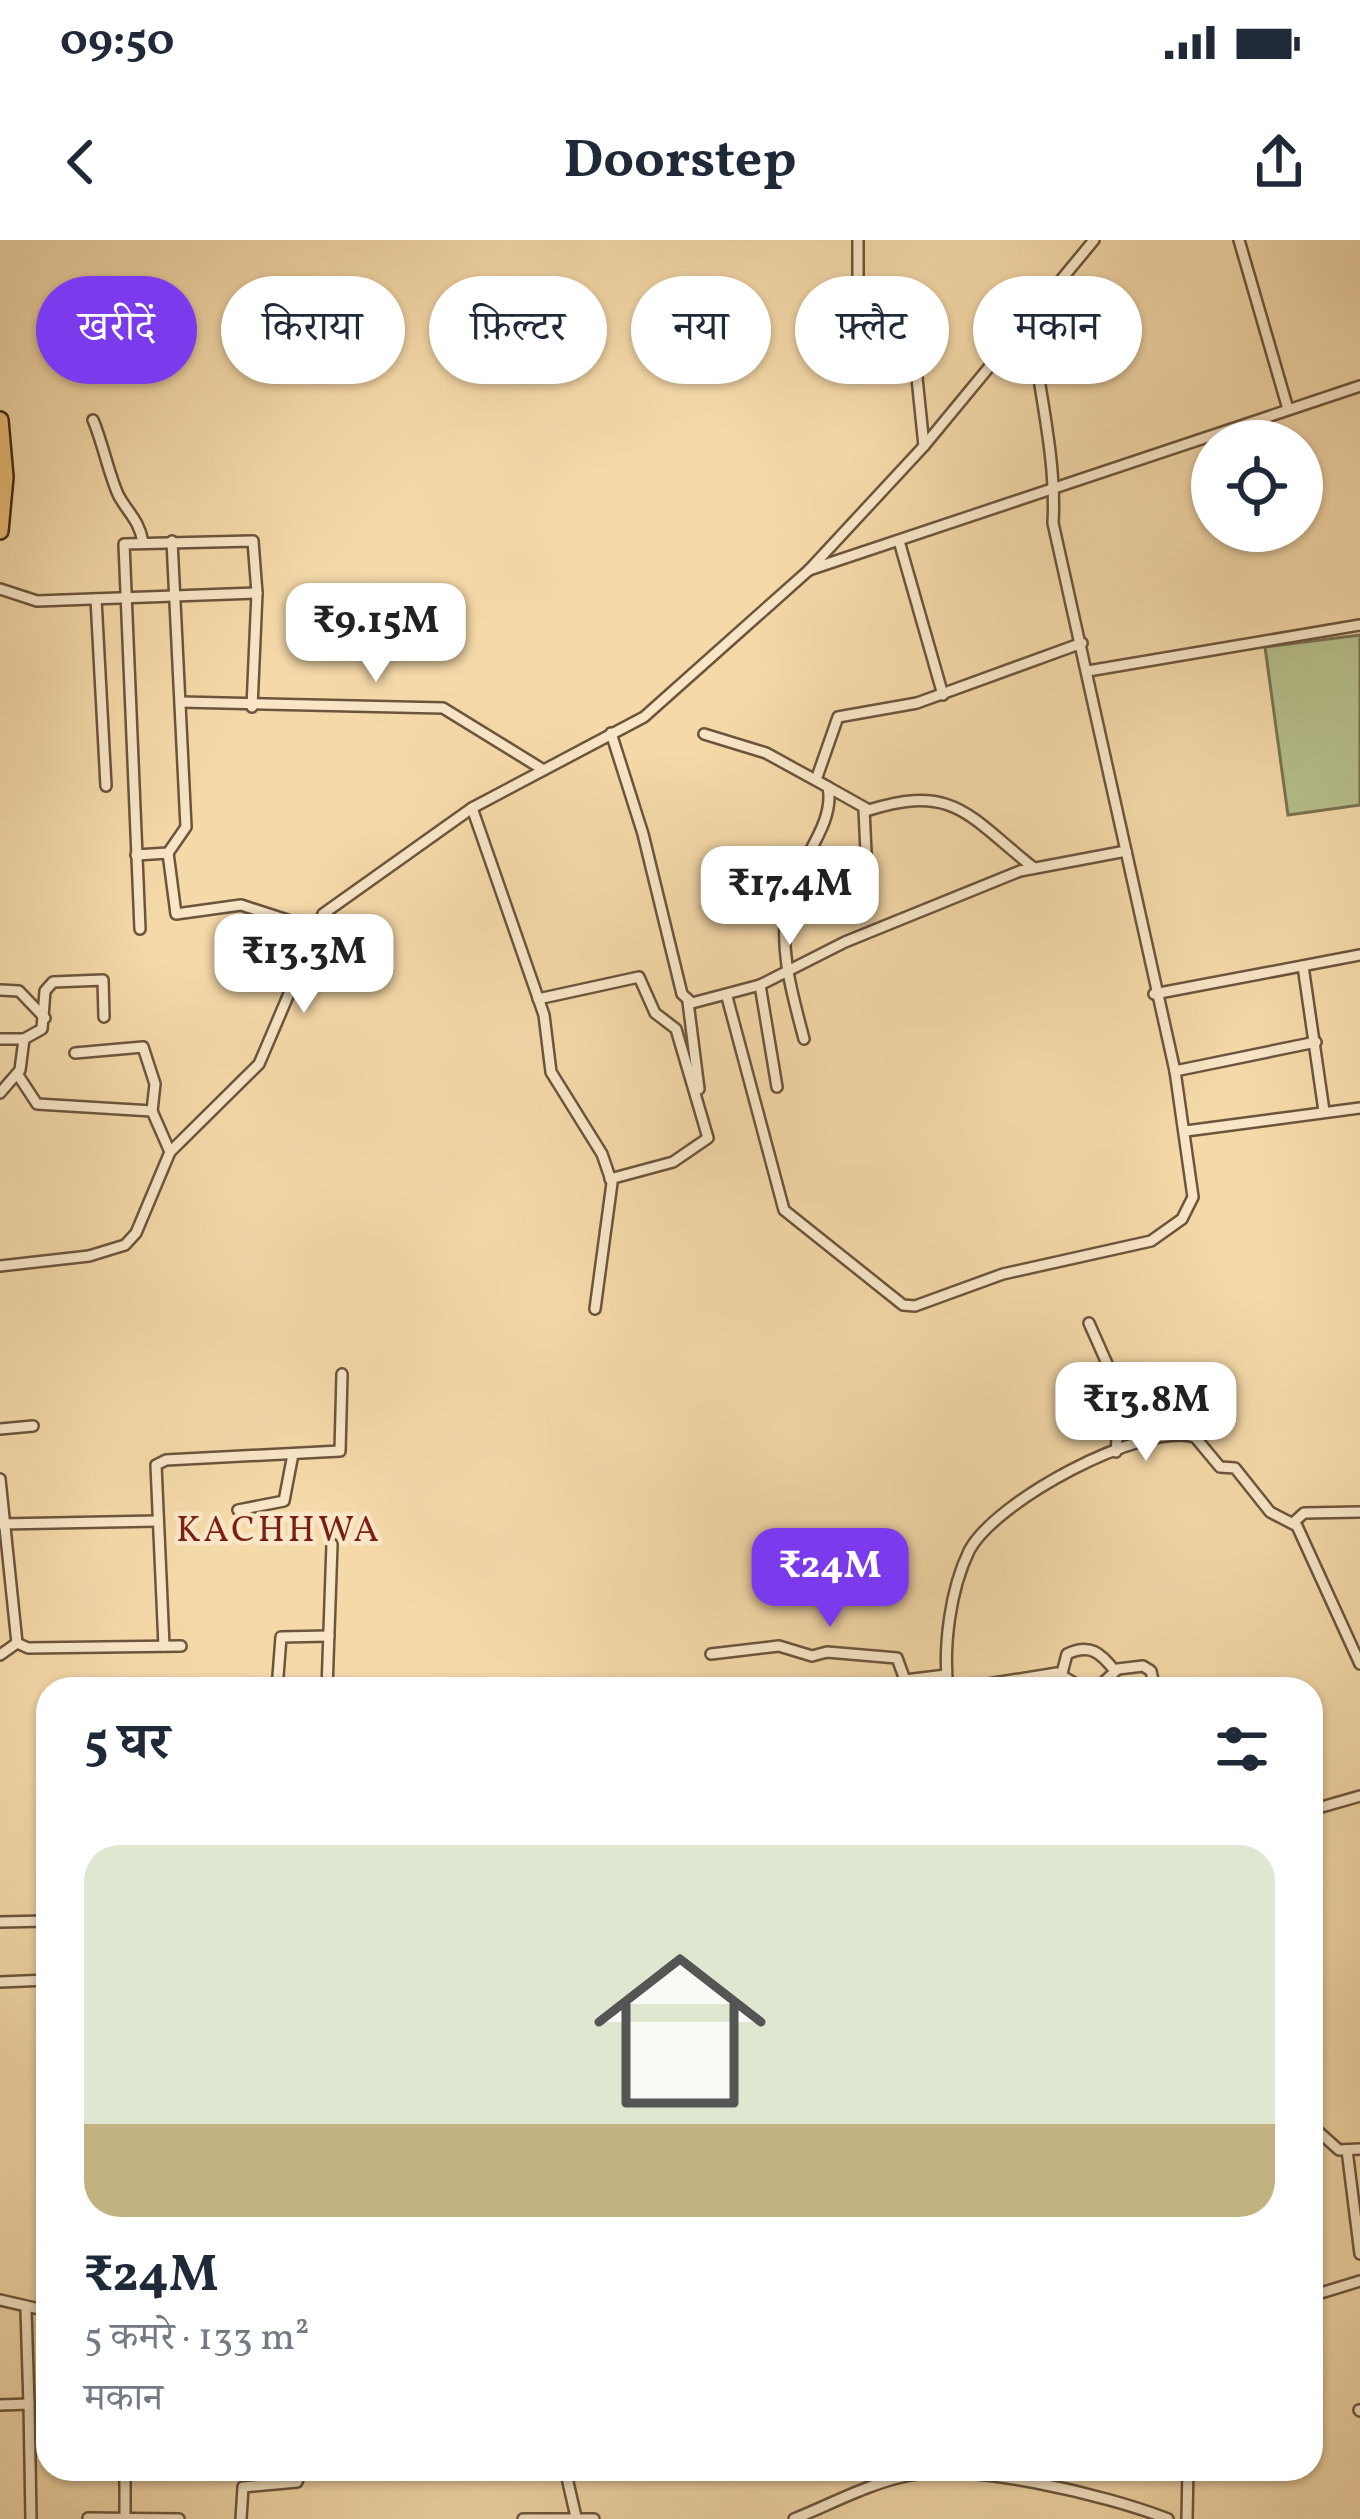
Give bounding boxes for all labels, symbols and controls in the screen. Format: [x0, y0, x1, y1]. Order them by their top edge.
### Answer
text: 09:50 [60, 11, 175, 74]
text: Doorstep [564, 125, 796, 200]
icon: back [48, 129, 114, 195]
icon: share [1246, 129, 1312, 195]
chip: खरीदें [36, 276, 197, 384]
chip: किराया [221, 276, 405, 384]
chip: फ़िल्टर [429, 276, 607, 384]
chip: नया [631, 276, 771, 384]
chip: फ़्लैट [795, 276, 949, 384]
chip: मकान [973, 276, 1142, 384]
map controls [1191, 420, 1323, 552]
button: locate [1191, 420, 1323, 552]
pin: ₹9.15M [278, 583, 474, 685]
text: ₹9.15M [313, 595, 439, 649]
pin: ₹17.4M [692, 846, 888, 948]
text: ₹17.4M [728, 858, 852, 912]
pin: ₹13.3M [206, 914, 402, 1016]
text: ₹13.3M [241, 926, 367, 980]
pin: ₹13.8M [1048, 1362, 1244, 1464]
text: ₹13.8M [1082, 1374, 1210, 1428]
district label: KACHHWA [176, 1507, 382, 1557]
pin: ₹24M [759, 1528, 901, 1630]
text: ₹24M [779, 1540, 881, 1594]
text: 5 घर [84, 1709, 169, 1780]
icon: filters [1209, 1716, 1275, 1782]
icon: home [572, 1923, 788, 2139]
text: ₹24M [84, 2241, 218, 2312]
text: 5 कमरे · 133 m² [84, 2312, 309, 2366]
text: मकान [84, 2373, 163, 2427]

